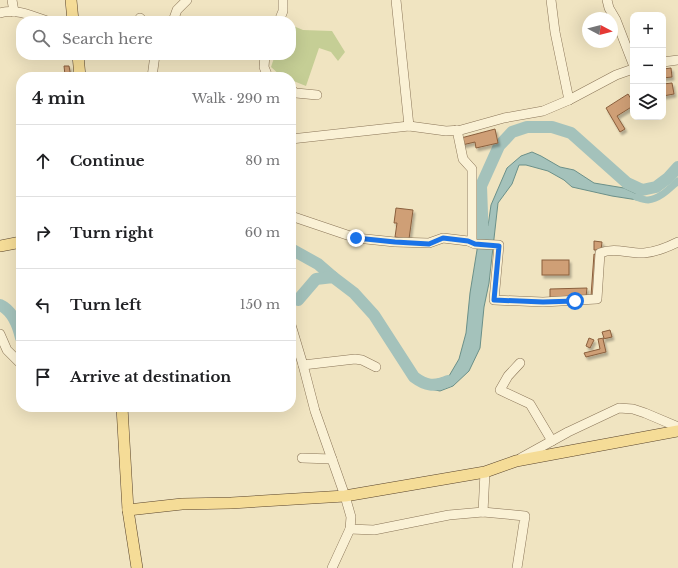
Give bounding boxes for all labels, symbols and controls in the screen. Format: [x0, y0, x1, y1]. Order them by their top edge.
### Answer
north arrow [582, 12, 618, 48]
map controls [630, 12, 666, 120]
button: + [630, 12, 666, 48]
search box [16, 16, 296, 60]
icon: search [30, 27, 52, 49]
text: Search here [62, 29, 153, 48]
button: − [630, 48, 666, 84]
button: layers [630, 84, 666, 120]
text: 4 min [32, 88, 85, 109]
text: Walk · 290 m [192, 90, 280, 107]
icon: ahead [32, 150, 54, 172]
text: Continue [70, 151, 145, 170]
text: 80 m [245, 152, 280, 169]
icon: right [32, 222, 54, 244]
text: Turn right [70, 223, 153, 242]
text: 60 m [245, 224, 280, 241]
route end [347, 229, 365, 247]
route start [566, 292, 584, 310]
icon: left [32, 294, 54, 316]
text: Turn left [70, 295, 141, 314]
text: 150 m [240, 296, 280, 313]
icon: arrive [32, 366, 54, 388]
text: Arrive at destination [70, 367, 231, 386]

